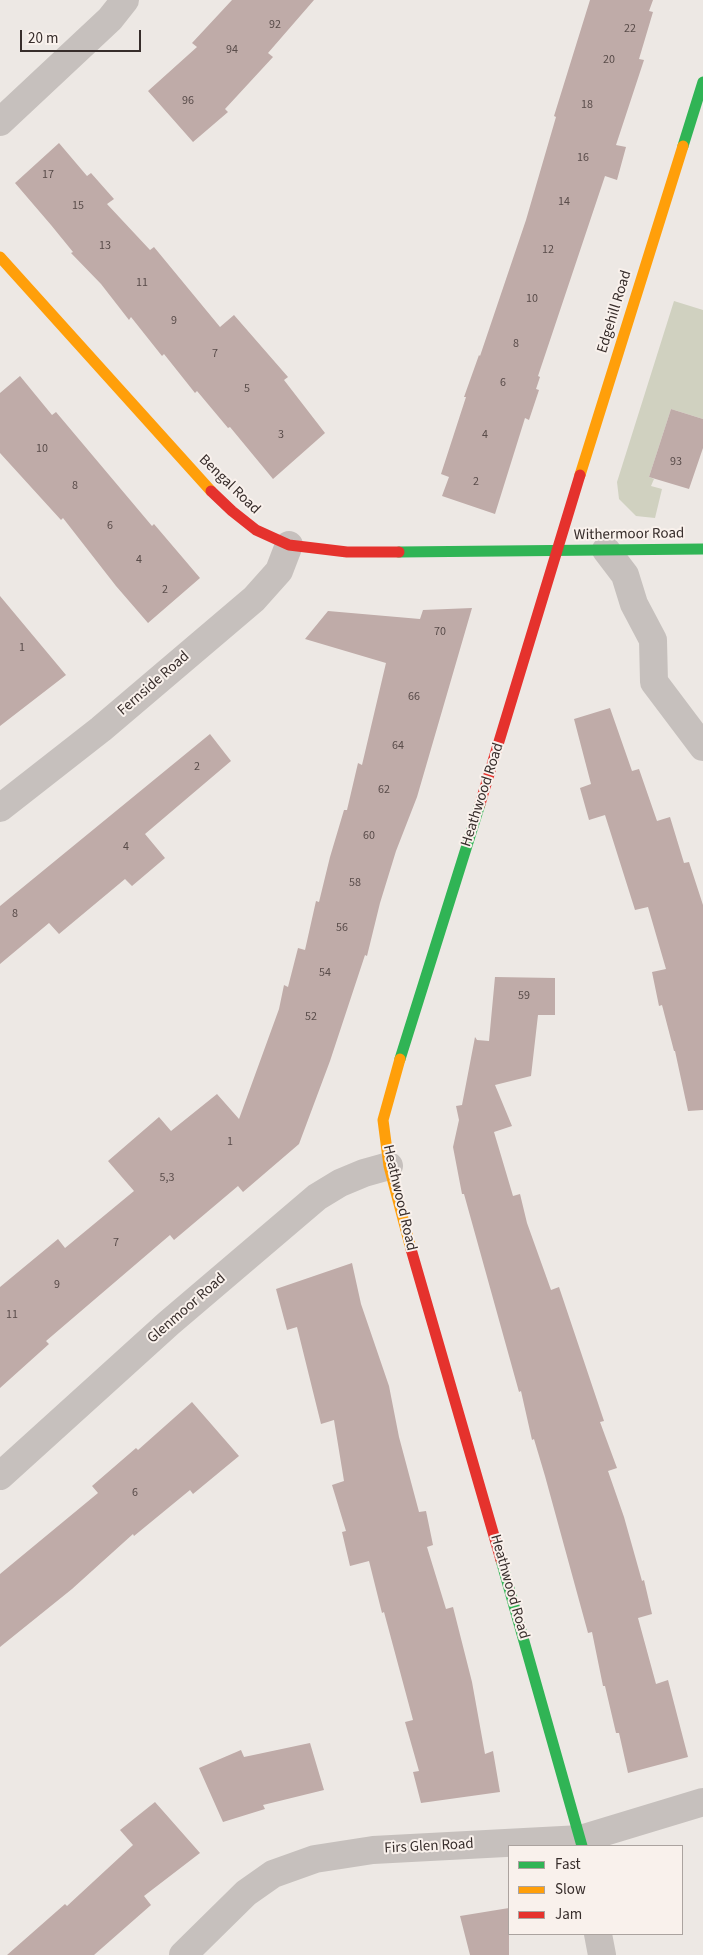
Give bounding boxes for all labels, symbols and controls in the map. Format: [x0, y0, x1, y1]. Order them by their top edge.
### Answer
house number: 92 [269, 18, 281, 32]
scale bar [22, 20, 144, 52]
house number: 22 [624, 22, 636, 36]
text: 20 m [28, 28, 58, 49]
house number: 94 [226, 43, 238, 57]
house number: 20 [603, 53, 615, 67]
house number: 96 [182, 94, 194, 108]
house number: 18 [581, 98, 593, 112]
house number: 16 [577, 151, 589, 165]
house number: 17 [42, 168, 54, 182]
house number: 14 [558, 195, 570, 209]
house number: 15 [72, 199, 84, 213]
house number: 13 [99, 239, 111, 253]
house number: 12 [542, 243, 554, 257]
street label: Edgehill Road [594, 268, 636, 356]
house number: 11 [136, 276, 148, 290]
house number: 10 [526, 292, 538, 306]
house number: 9 [171, 314, 177, 328]
house number: 8 [513, 337, 519, 351]
house number: 7 [212, 347, 218, 361]
house number: 6 [500, 376, 506, 390]
house number: 5 [244, 382, 250, 396]
house number: 3 [278, 428, 284, 442]
house number: 4 [482, 428, 488, 442]
house number: 10 [36, 442, 48, 456]
street label: Bengal Road [195, 451, 263, 519]
house number: 93 [670, 455, 682, 469]
house number: 2 [473, 475, 479, 489]
house number: 8 [72, 479, 78, 493]
house number: 6 [107, 519, 113, 533]
street label: Withermoor Road [574, 525, 684, 545]
house number: 4 [136, 553, 142, 567]
house number: 2 [162, 583, 168, 597]
house number: 70 [434, 625, 446, 639]
house number: 1 [19, 641, 25, 655]
street label: Fernside Road [115, 648, 193, 720]
house number: 66 [408, 690, 420, 704]
house number: 64 [392, 739, 404, 753]
street label: Heathwood Road [458, 741, 508, 849]
house number: 2 [194, 760, 200, 774]
house number: 62 [378, 783, 390, 797]
house number: 60 [363, 829, 375, 843]
house number: 4 [123, 840, 129, 854]
house number: 58 [349, 876, 361, 890]
house number: 8 [12, 907, 18, 921]
house number: 56 [336, 921, 348, 935]
house number: 54 [319, 966, 331, 980]
house number: 59 [518, 989, 530, 1003]
house number: 52 [305, 1010, 317, 1024]
house number: 1 [227, 1135, 233, 1149]
street label: Heathwood Road [378, 1143, 420, 1253]
house number: 5,3 [160, 1171, 174, 1185]
house number: 7 [113, 1236, 119, 1250]
street label: Glenmoor Road [144, 1270, 230, 1348]
house number: 9 [54, 1278, 60, 1292]
house number: 11 [6, 1308, 18, 1322]
house number: 6 [132, 1486, 138, 1500]
street label: Heathwood Road [485, 1533, 533, 1641]
street label: Firs Glen Road [384, 1836, 474, 1858]
legend [508, 1845, 683, 1935]
text: Fast [555, 1854, 581, 1875]
text: Slow [555, 1879, 586, 1900]
text: Jam [555, 1904, 582, 1925]

